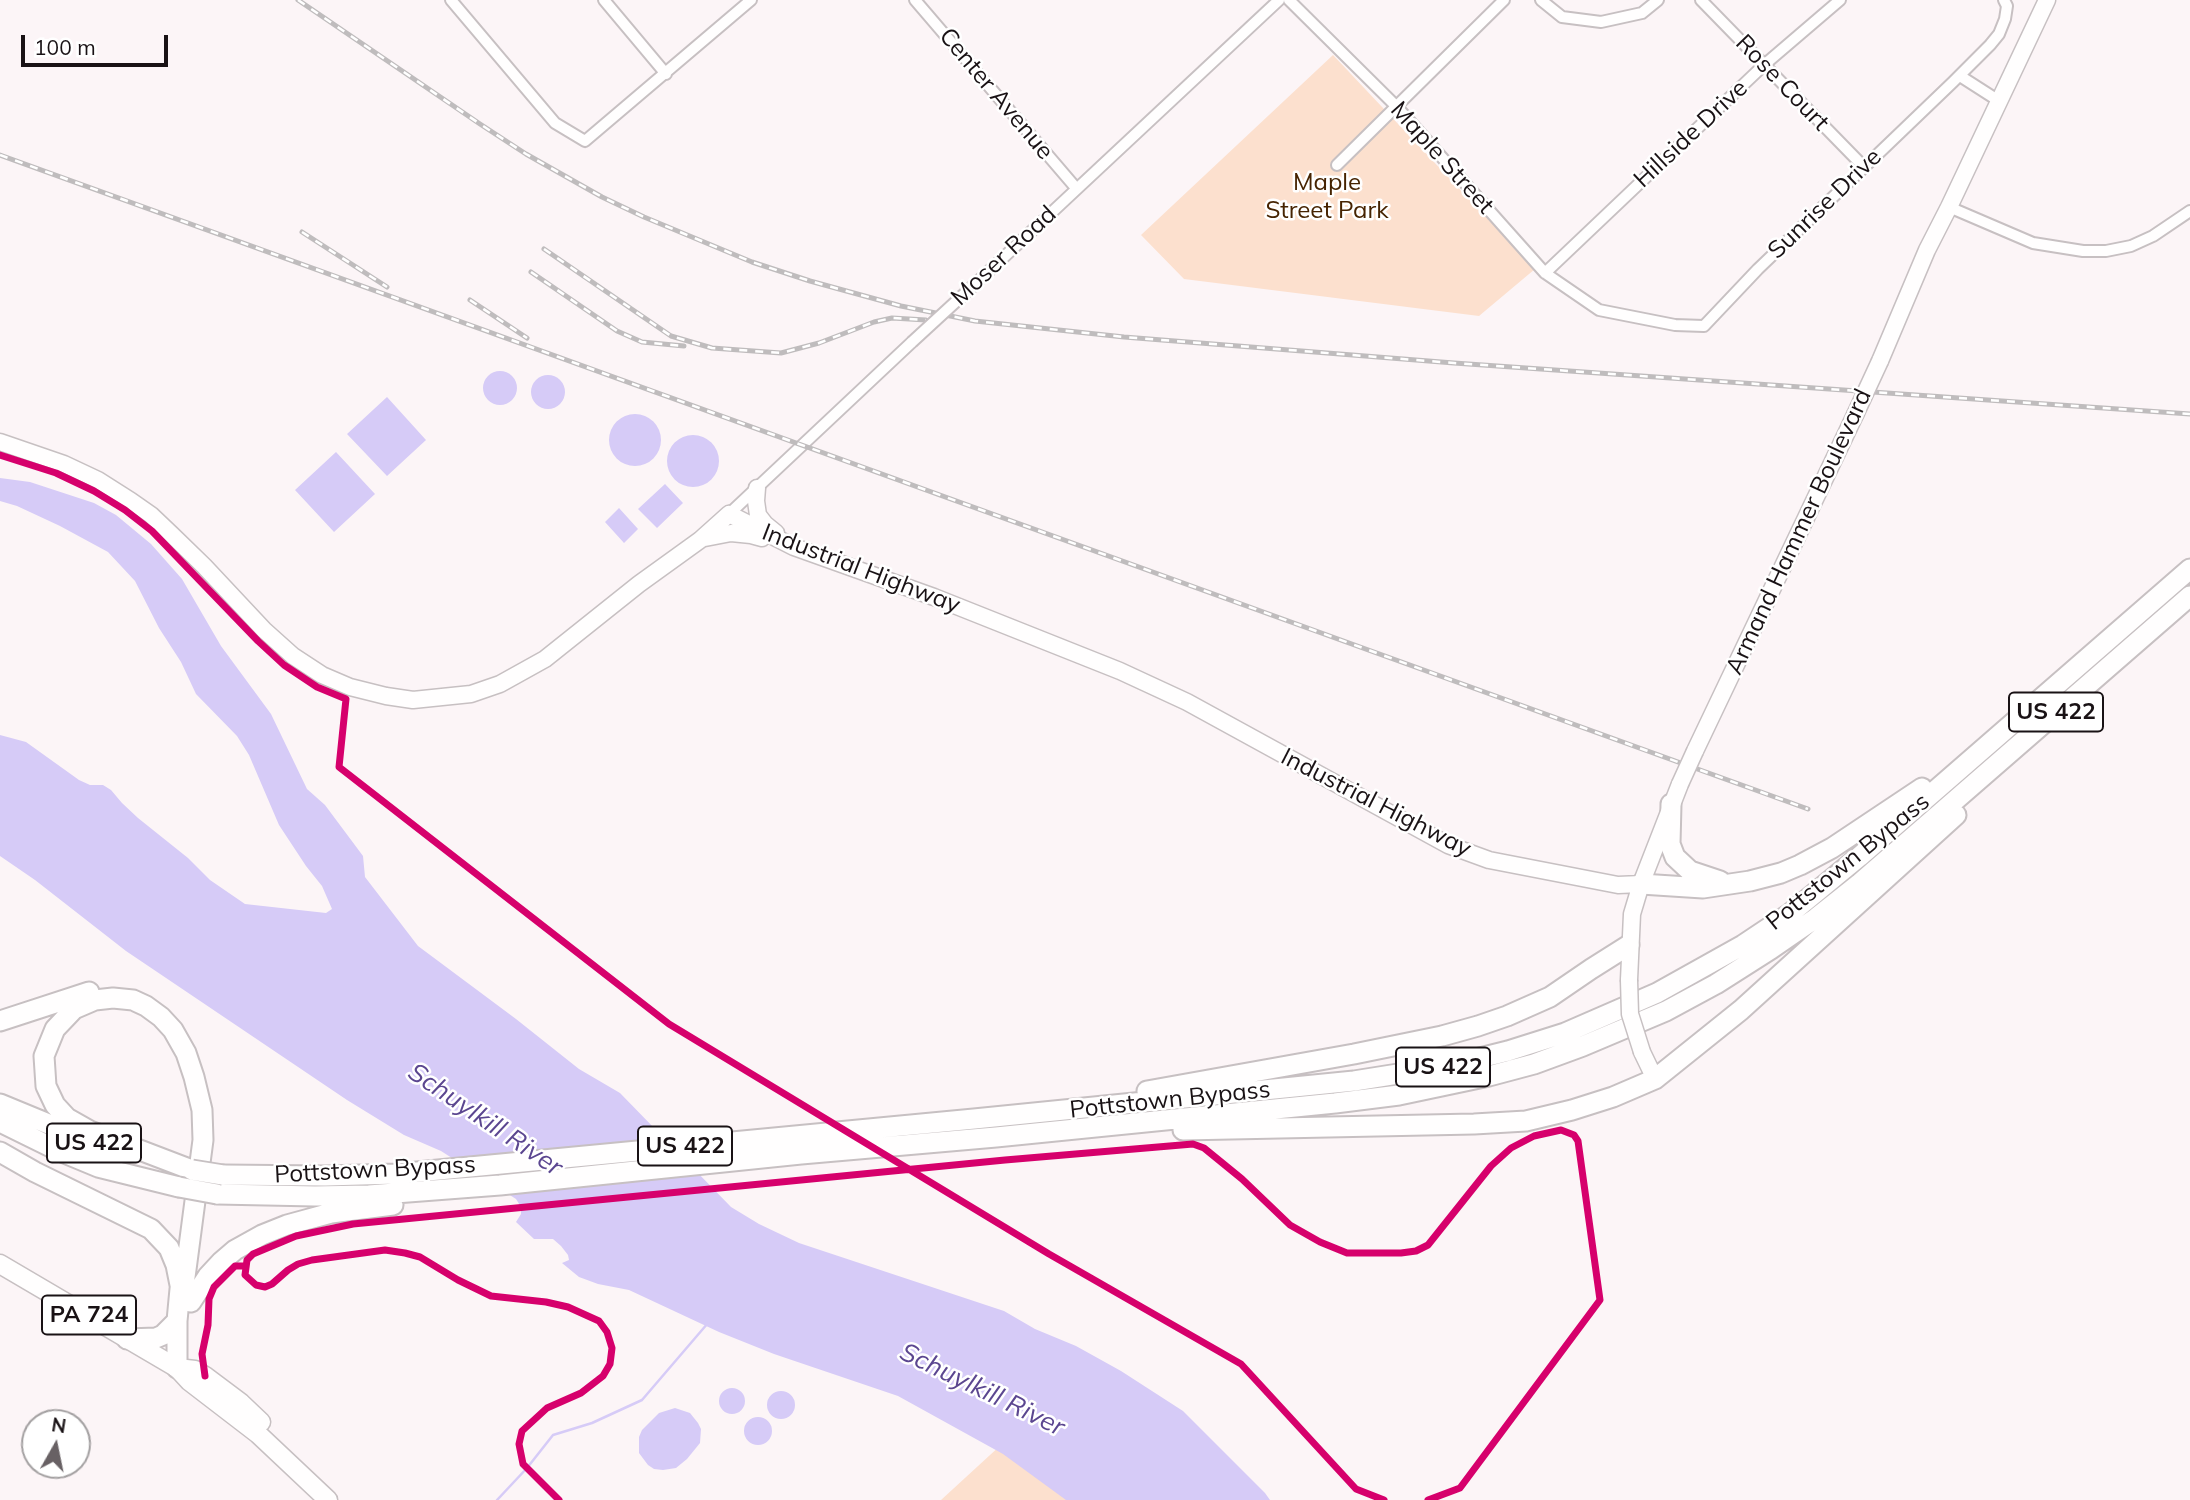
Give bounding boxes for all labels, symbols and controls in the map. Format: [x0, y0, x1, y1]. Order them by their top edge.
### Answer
scale bar [24, 21, 172, 65]
street label: Center Avenue [933, 22, 1059, 166]
street label: Rose Court [1729, 29, 1835, 137]
text: 100 m [34, 34, 96, 60]
street label: Hillside Drive [1628, 74, 1754, 194]
street label: Maple Street [1384, 96, 1500, 220]
street label: Sunrise Drive [1762, 143, 1888, 265]
park label: Maple Street Park [1265, 169, 1389, 225]
street label: Moser Road [946, 200, 1062, 312]
street label: Armand Hammer Boulevard [1720, 385, 1878, 679]
street label: Industrial Highway [758, 518, 964, 620]
road number: US 422 [2009, 692, 2103, 732]
street label: Industrial Highway [1276, 743, 1476, 863]
street label: Pottstown Bypass [1761, 787, 1935, 937]
road number: US 422 [1396, 1048, 1490, 1086]
water label: Schuylkill River [402, 1057, 568, 1183]
street label: Pottstown Bypass [1068, 1075, 1272, 1125]
road number: US 422 [47, 1124, 141, 1162]
road number: US 422 [638, 1126, 732, 1166]
street label: Pottstown Bypass [274, 1150, 476, 1190]
road number: PA 724 [42, 1296, 136, 1334]
water label: Schuylkill River [895, 1337, 1069, 1443]
north arrow [21, 1409, 91, 1479]
text: N [50, 1412, 68, 1438]

